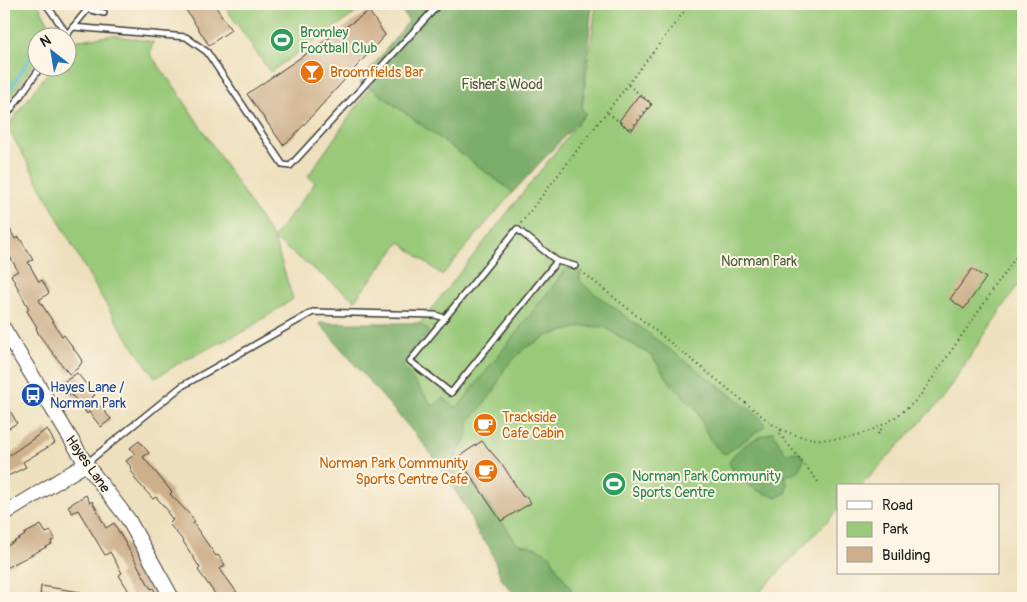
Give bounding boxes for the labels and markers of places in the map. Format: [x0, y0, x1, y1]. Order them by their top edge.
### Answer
place label: Bromley Football Club [300, 24, 378, 57]
sports icon: Bromley Football Club [269, 27, 295, 53]
bar icon: Broomfields Bar [299, 59, 325, 85]
place label: Broomfields Bar [330, 64, 424, 81]
place label: Hayes Lane / Norman Park [50, 379, 126, 412]
bus stop icon: Hayes Lane / Norman Park [20, 382, 46, 408]
place label: Trackside Cafe Cabin [502, 409, 564, 442]
cafe icon: Trackside Cafe Cabin [472, 412, 498, 438]
place label: Norman Park Community Sports Centre Cafe [319, 455, 468, 488]
cafe icon: Norman Park Community Sports Centre Cafe [473, 458, 499, 484]
place label: Norman Park Community Sports Centre [632, 468, 781, 501]
sports icon: Norman Park Community Sports Centre [601, 471, 627, 497]

